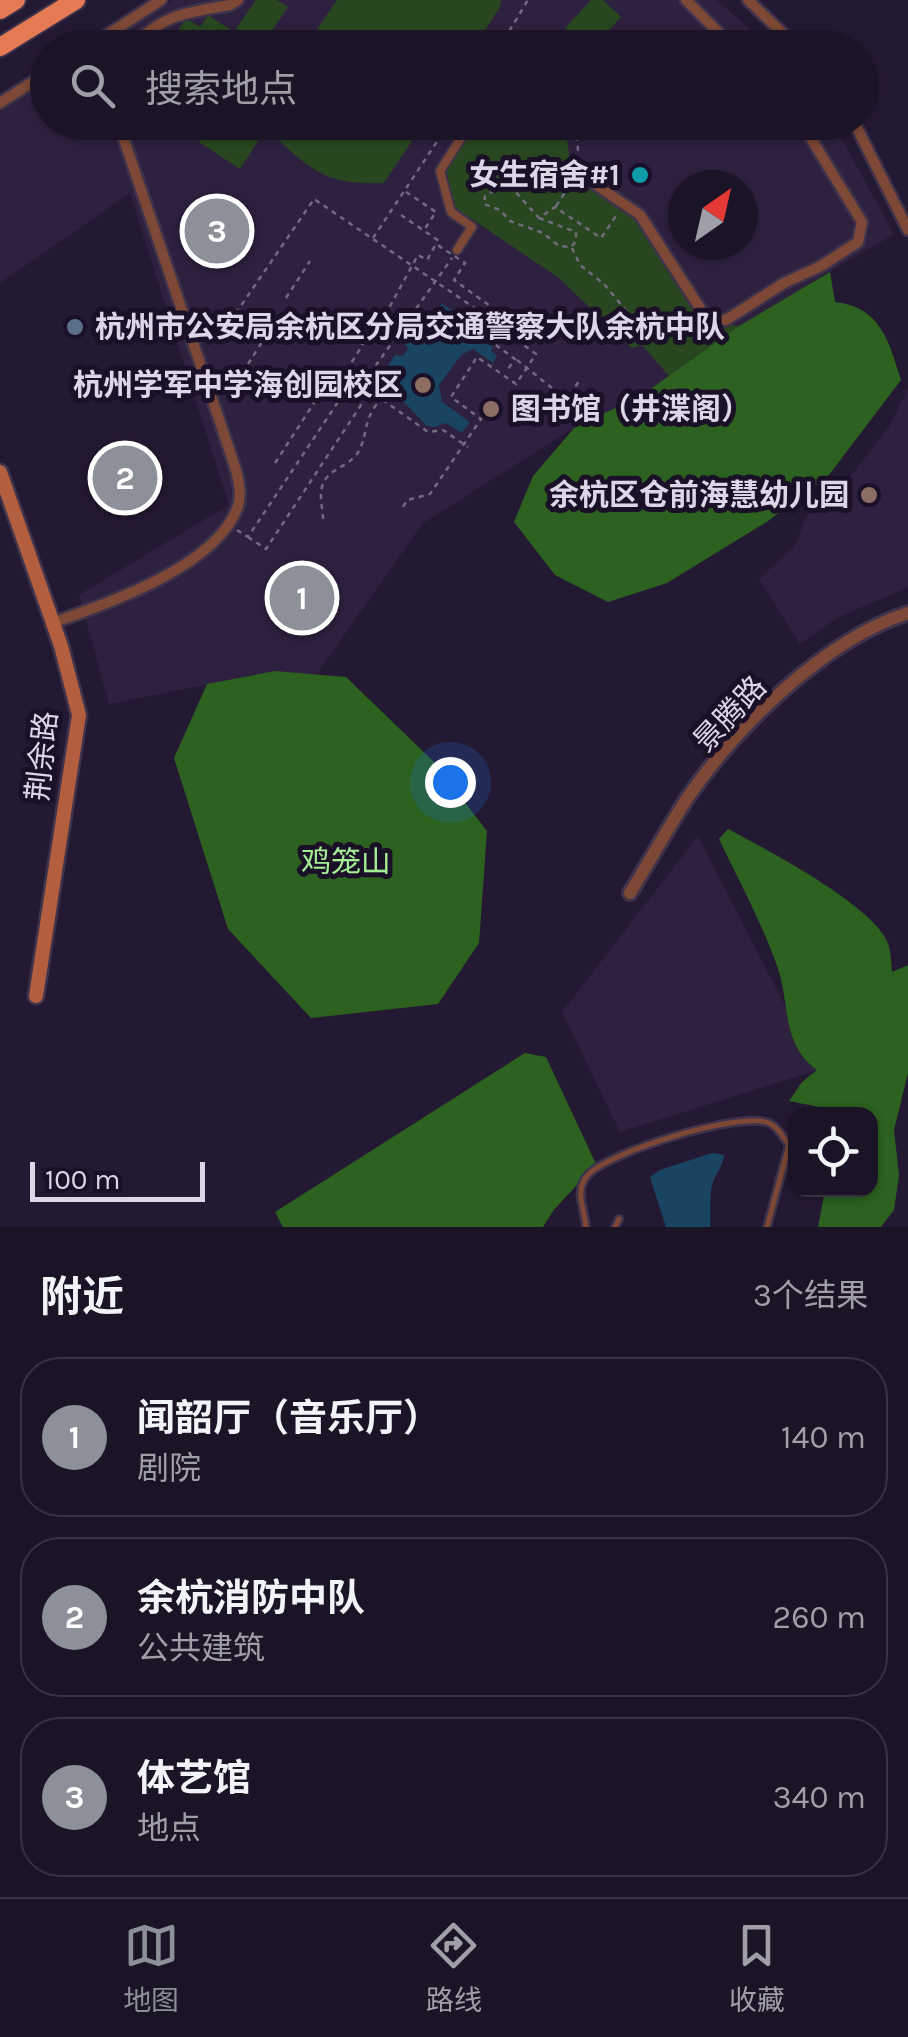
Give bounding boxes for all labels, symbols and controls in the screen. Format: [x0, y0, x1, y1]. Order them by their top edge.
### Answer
search box [30, 30, 878, 140]
icon: search [65, 58, 120, 113]
text: 搜索地点 [145, 67, 297, 112]
place label: 女生宿舍#1 [469, 157, 620, 193]
marker: 女生宿舍#1 [629, 164, 651, 186]
north arrow [668, 170, 758, 260]
pin: 3 [184, 194, 250, 268]
place label: 杭州市公安局余杭区分局交通警察大队余杭中队 [95, 309, 725, 345]
marker: 杭州市公安局余杭区分局交通警察大队余杭中队 [64, 316, 86, 338]
place label: 杭州学军中学海创园校区 [73, 367, 403, 403]
marker: 杭州学军中学海创园校区 [412, 374, 434, 396]
place label: 图书馆（井渫阁） [511, 391, 751, 427]
marker: 图书馆（井渫阁） [480, 398, 502, 420]
pin: 2 [92, 440, 158, 516]
place label: 余杭区仓前海慧幼儿园 [549, 477, 849, 513]
marker: 余杭区仓前海慧幼儿园 [858, 484, 880, 506]
pin: 1 [270, 560, 334, 636]
street label: 景腾路 [686, 669, 774, 759]
street label: 荆余路 [19, 709, 65, 803]
your location [425, 757, 476, 808]
park label: 鸡笼山 [301, 844, 391, 880]
map controls [788, 1107, 878, 1197]
button: locate [788, 1107, 878, 1197]
scale bar [30, 1157, 205, 1202]
text: 100 m [45, 1163, 120, 1196]
text: 附近 [40, 1272, 124, 1322]
text: 3个结果 [753, 1277, 868, 1314]
text: 闻韶厅（音乐厅） [137, 1396, 441, 1441]
text: 1 [69, 1419, 80, 1456]
text: 140 m [781, 1419, 866, 1456]
text: 剧院 [137, 1450, 201, 1487]
text: 余杭消防中队 [137, 1576, 365, 1621]
text: 2 [65, 1599, 84, 1636]
text: 260 m [773, 1599, 866, 1636]
text: 公共建筑 [137, 1630, 265, 1667]
text: 体艺馆 [137, 1756, 251, 1801]
text: 3 [65, 1779, 84, 1816]
text: 340 m [773, 1779, 866, 1816]
text: 地点 [137, 1810, 201, 1847]
tab: 地图 [123, 1918, 179, 2018]
tab: 路线 [426, 1918, 482, 2018]
tab: 收藏 [729, 1918, 785, 2018]

